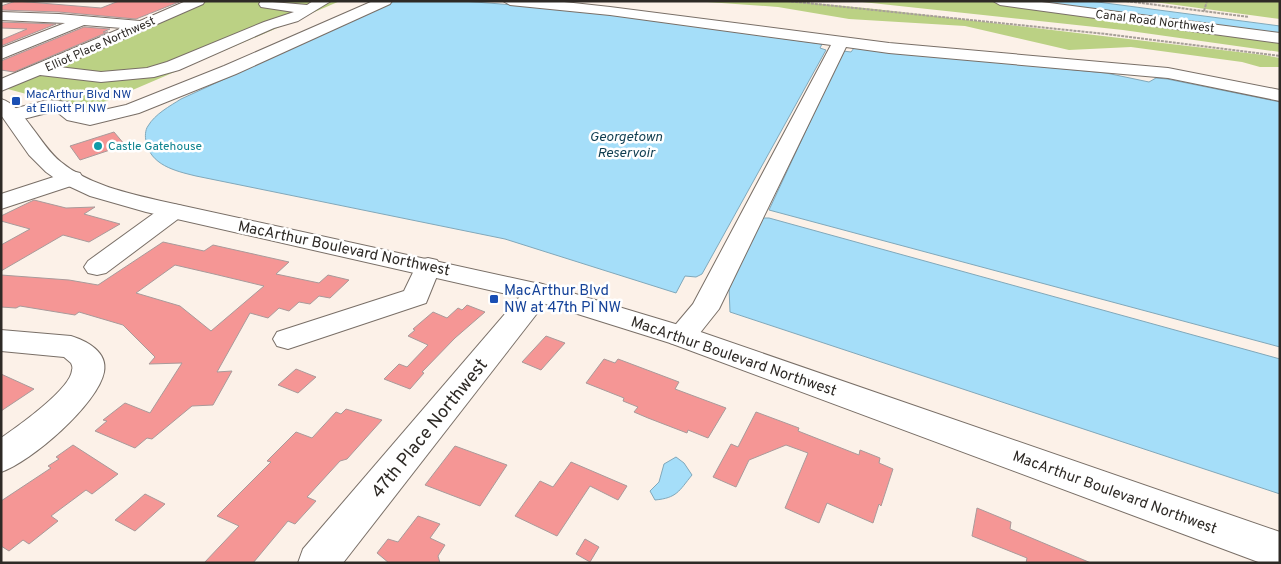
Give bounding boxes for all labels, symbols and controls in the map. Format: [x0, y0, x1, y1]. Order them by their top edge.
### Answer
street label: Canal Road Northwest [1094, 7, 1215, 37]
street label: Elliot Place Northwest [43, 13, 158, 76]
place label: MacArthur Blvd NW at Elliott Pl NW [26, 87, 131, 117]
marker: MacArthur Blvd NW at Elliott Pl NW [10, 95, 22, 107]
water label: Georgetown Reservoir [590, 129, 663, 162]
place label: Castle Gatehouse [108, 139, 202, 155]
marker: Castle Gatehouse [92, 140, 104, 152]
street label: MacArthur Boulevard Northwest [236, 218, 451, 281]
place label: MacArthur Blvd NW at 47th Pl NW [504, 282, 621, 318]
marker: MacArthur Blvd NW at 47th Pl NW [488, 293, 500, 305]
street label: MacArthur Boulevard Northwest [628, 313, 839, 402]
street label: 47th Place Northwest [367, 354, 494, 503]
street label: MacArthur Boulevard Northwest [1010, 447, 1219, 539]

